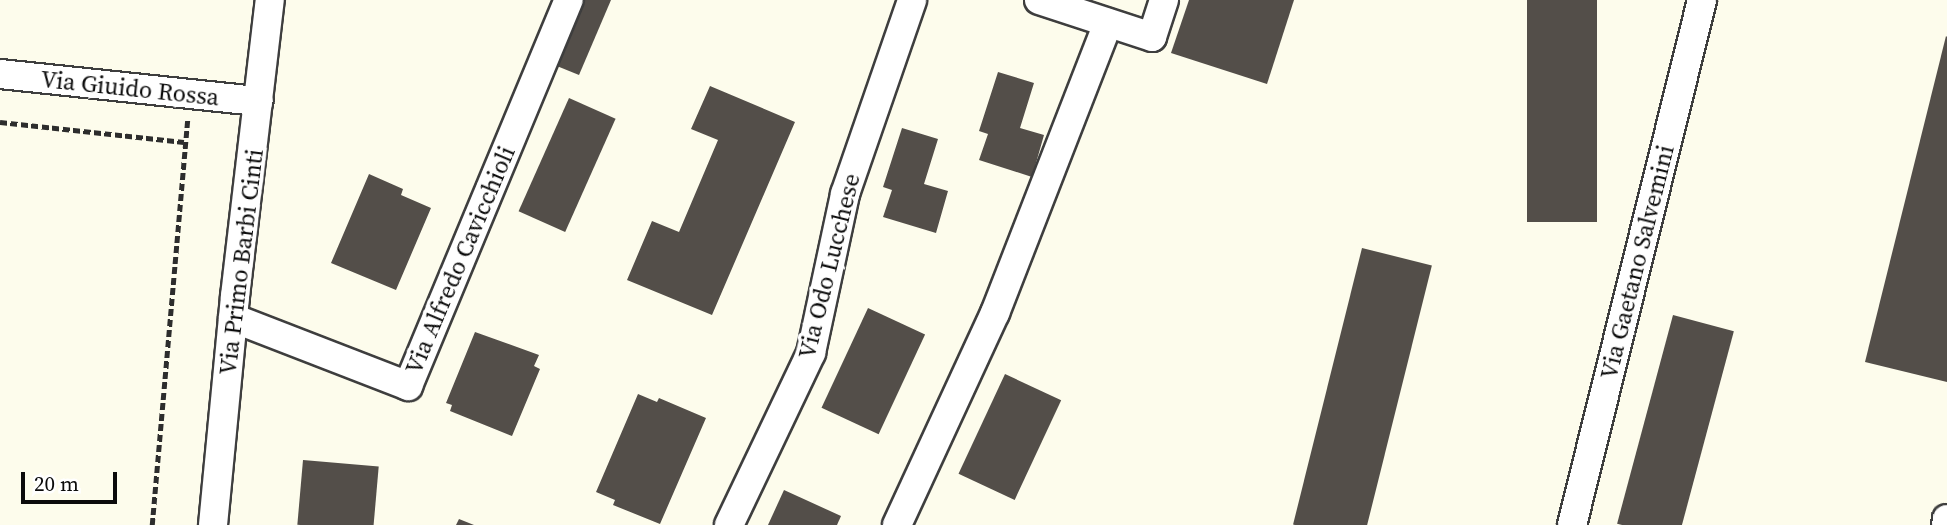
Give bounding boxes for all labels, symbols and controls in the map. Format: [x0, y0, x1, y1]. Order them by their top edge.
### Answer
street label: Via Giuido Rossa [39, 64, 221, 112]
street label: Via Alfredo Cavicchioli [399, 142, 521, 378]
street label: Via Gaetano Salvemini [1594, 142, 1680, 382]
street label: Via Primo Barbi Cinti [213, 147, 269, 377]
street label: Via Odo Lucchese [792, 170, 866, 362]
scale bar [24, 458, 121, 502]
text: 20 m [34, 469, 79, 498]

